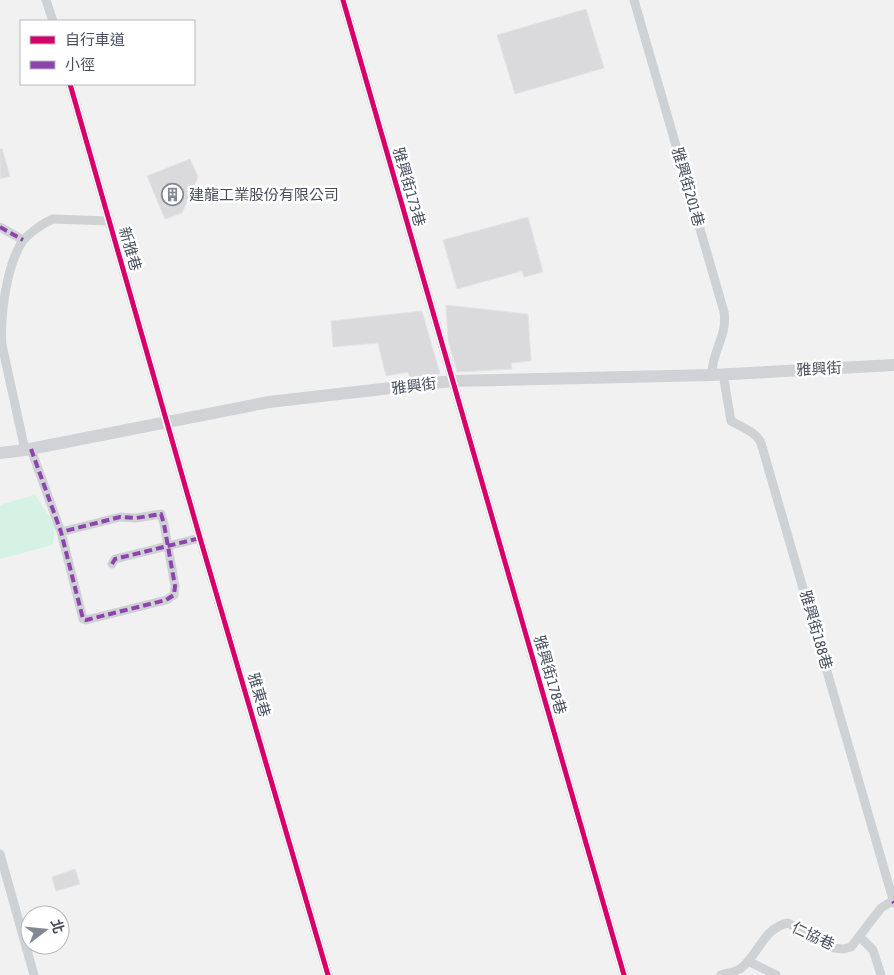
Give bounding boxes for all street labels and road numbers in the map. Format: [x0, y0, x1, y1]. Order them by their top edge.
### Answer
street label: 雅興街173巷 [390, 146, 429, 228]
street label: 雅興街201巷 [669, 146, 708, 228]
street label: 新雅巷 [116, 225, 145, 273]
street label: 雅興街 [796, 359, 842, 378]
street label: 雅興街 [391, 374, 437, 397]
street label: 雅興街188巷 [797, 589, 836, 671]
street label: 雅興街178巷 [531, 634, 570, 716]
street label: 雅東巷 [245, 671, 274, 719]
street label: 仁協巷 [789, 918, 837, 953]

